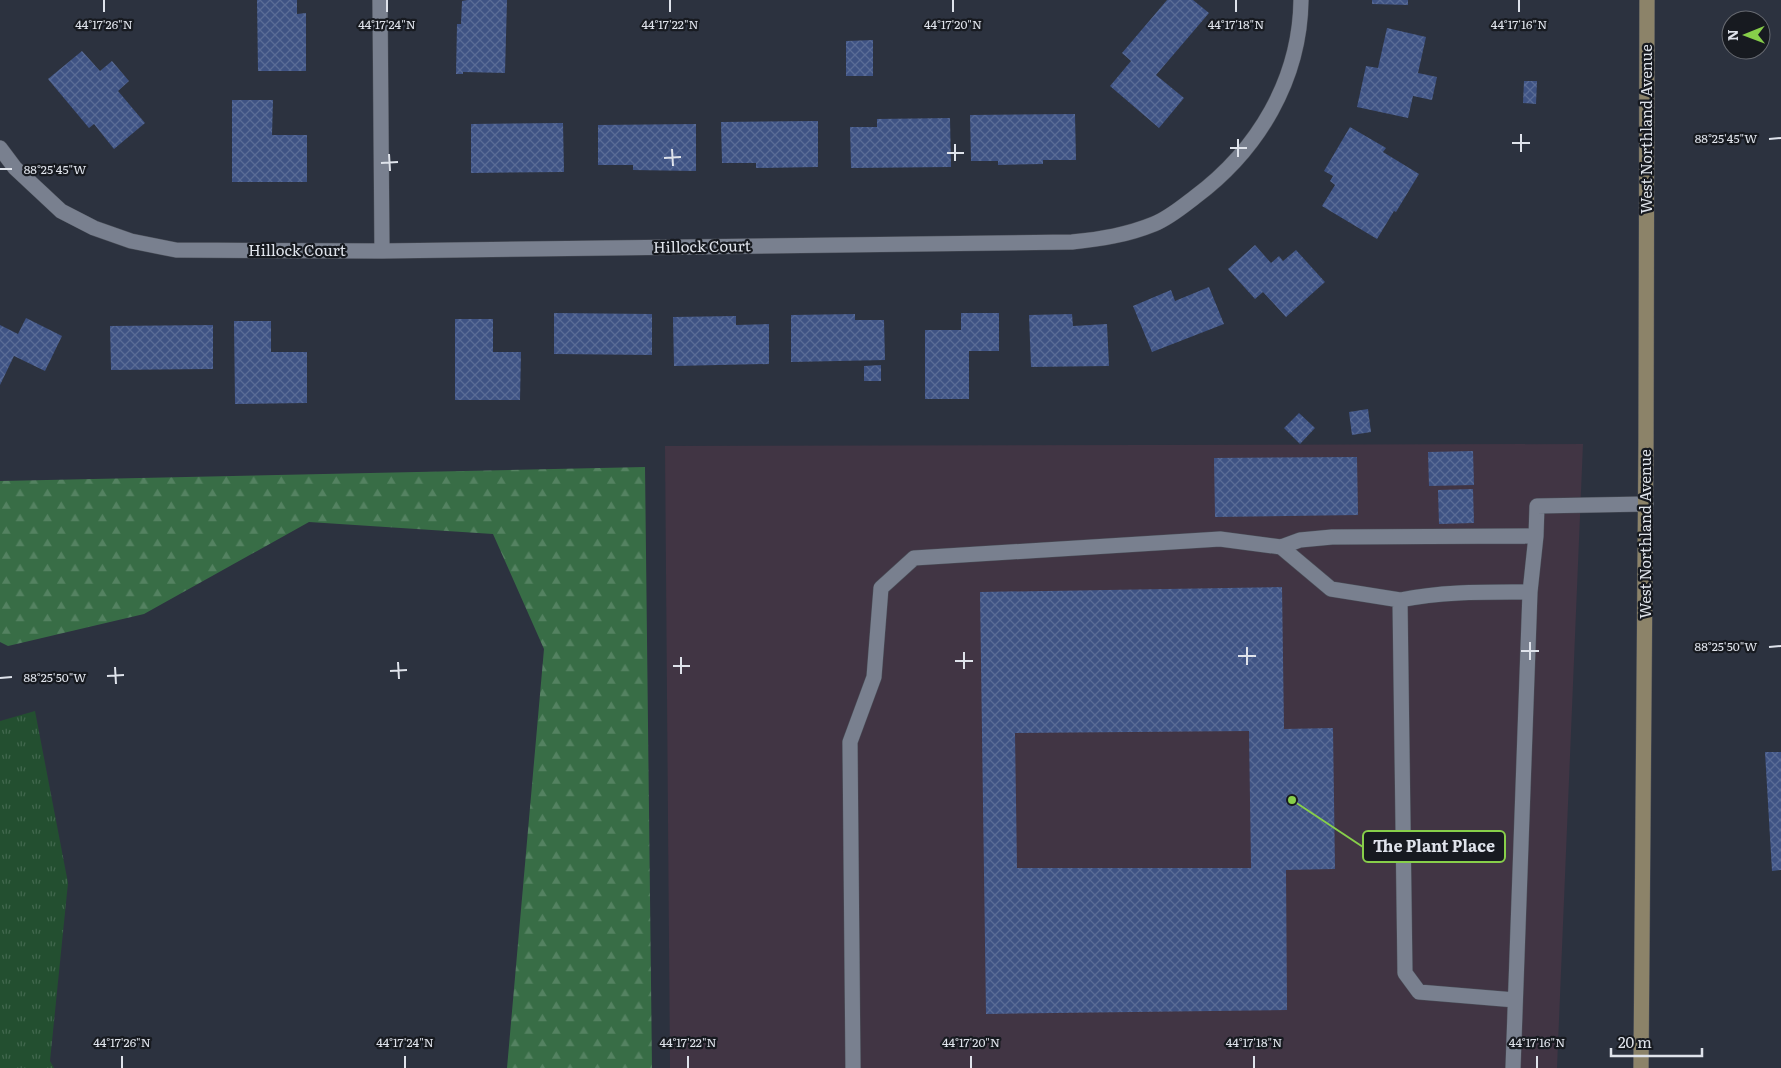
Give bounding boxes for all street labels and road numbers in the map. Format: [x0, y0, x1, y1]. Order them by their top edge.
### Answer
street label: West Northland Avenue [1634, 44, 1657, 214]
street label: Hillock Court [653, 233, 751, 258]
street label: Hillock Court [248, 238, 346, 261]
street label: West Northland Avenue [1633, 449, 1656, 619]

